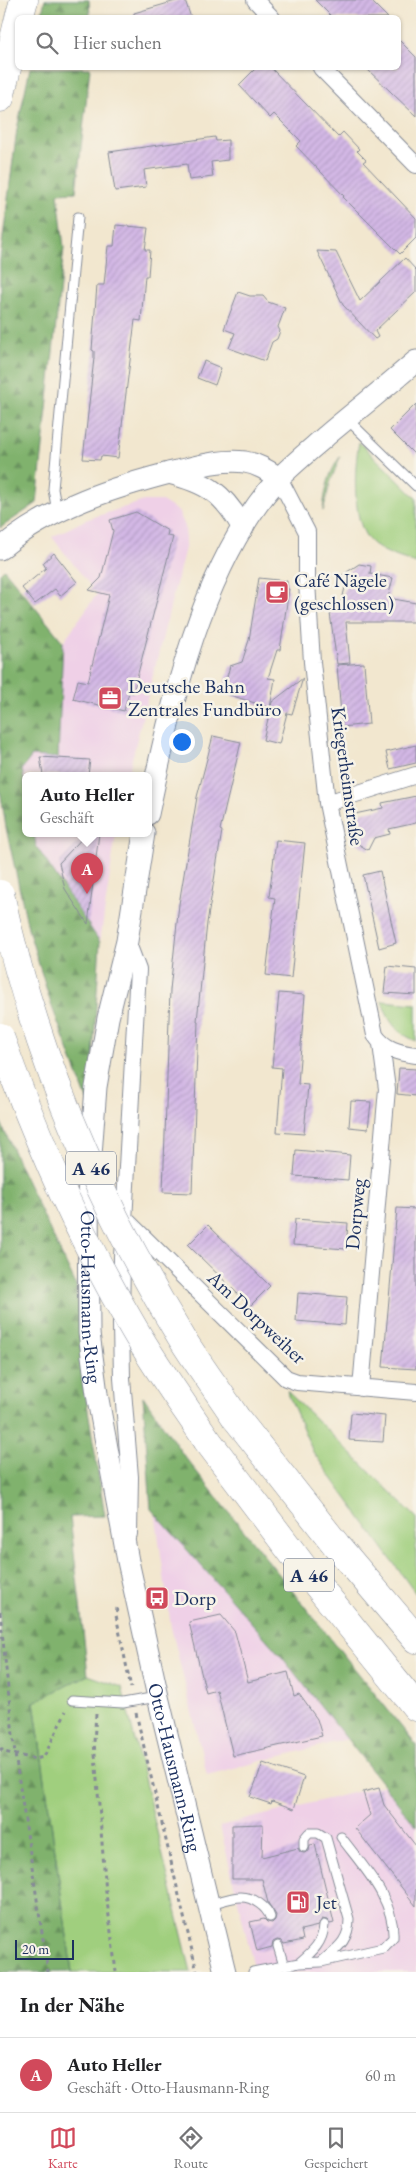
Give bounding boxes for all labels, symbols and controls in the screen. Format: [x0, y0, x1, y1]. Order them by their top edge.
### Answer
search box [15, 15, 401, 70]
icon: search [33, 29, 61, 57]
text: Hier suchen [73, 30, 162, 55]
place label: Café Nägele (geschlossen) [294, 567, 394, 616]
cafe icon: Café Nägele (geschlossen) [264, 579, 290, 605]
place label: Deutsche Bahn Zentrales Fundbüro [128, 673, 281, 722]
office icon: Deutsche Bahn Zentrales Fundbüro [97, 685, 123, 711]
street label: Kriegerheimstraße [325, 705, 371, 847]
your location [169, 729, 195, 755]
popup [22, 772, 152, 837]
text: Auto Heller [40, 782, 134, 807]
text: Geschäft [40, 807, 94, 828]
pin: A [71, 853, 103, 894]
road number: A 46 [66, 1152, 116, 1184]
street label: Dorpweg [339, 1177, 371, 1251]
street label: Otto-Hausmann-Ring [75, 1210, 108, 1385]
street label: Am Dorpweiher [201, 1264, 312, 1370]
road number: A 46 [284, 1558, 334, 1592]
bus stop icon: Dorp [144, 1585, 170, 1611]
place label: Dorp [174, 1585, 216, 1611]
street label: Otto-Hausmann-Ring [142, 1680, 208, 1855]
fuel station icon: Jet [285, 1889, 311, 1915]
place label: Jet [314, 1889, 338, 1915]
scale bar [15, 1937, 74, 1960]
text: 20 m [22, 1940, 49, 1958]
text: In der Nähe [20, 1991, 125, 2018]
text: Auto Heller [67, 2052, 162, 2077]
text: A [30, 2065, 42, 2086]
text: 60 m [365, 2065, 396, 2086]
text: Geschäft · Otto-Hausmann-Ring [67, 2077, 269, 2098]
tab: Karte [48, 2124, 78, 2172]
tab: Route [174, 2124, 208, 2172]
tab: Gespeichert [304, 2124, 368, 2172]

